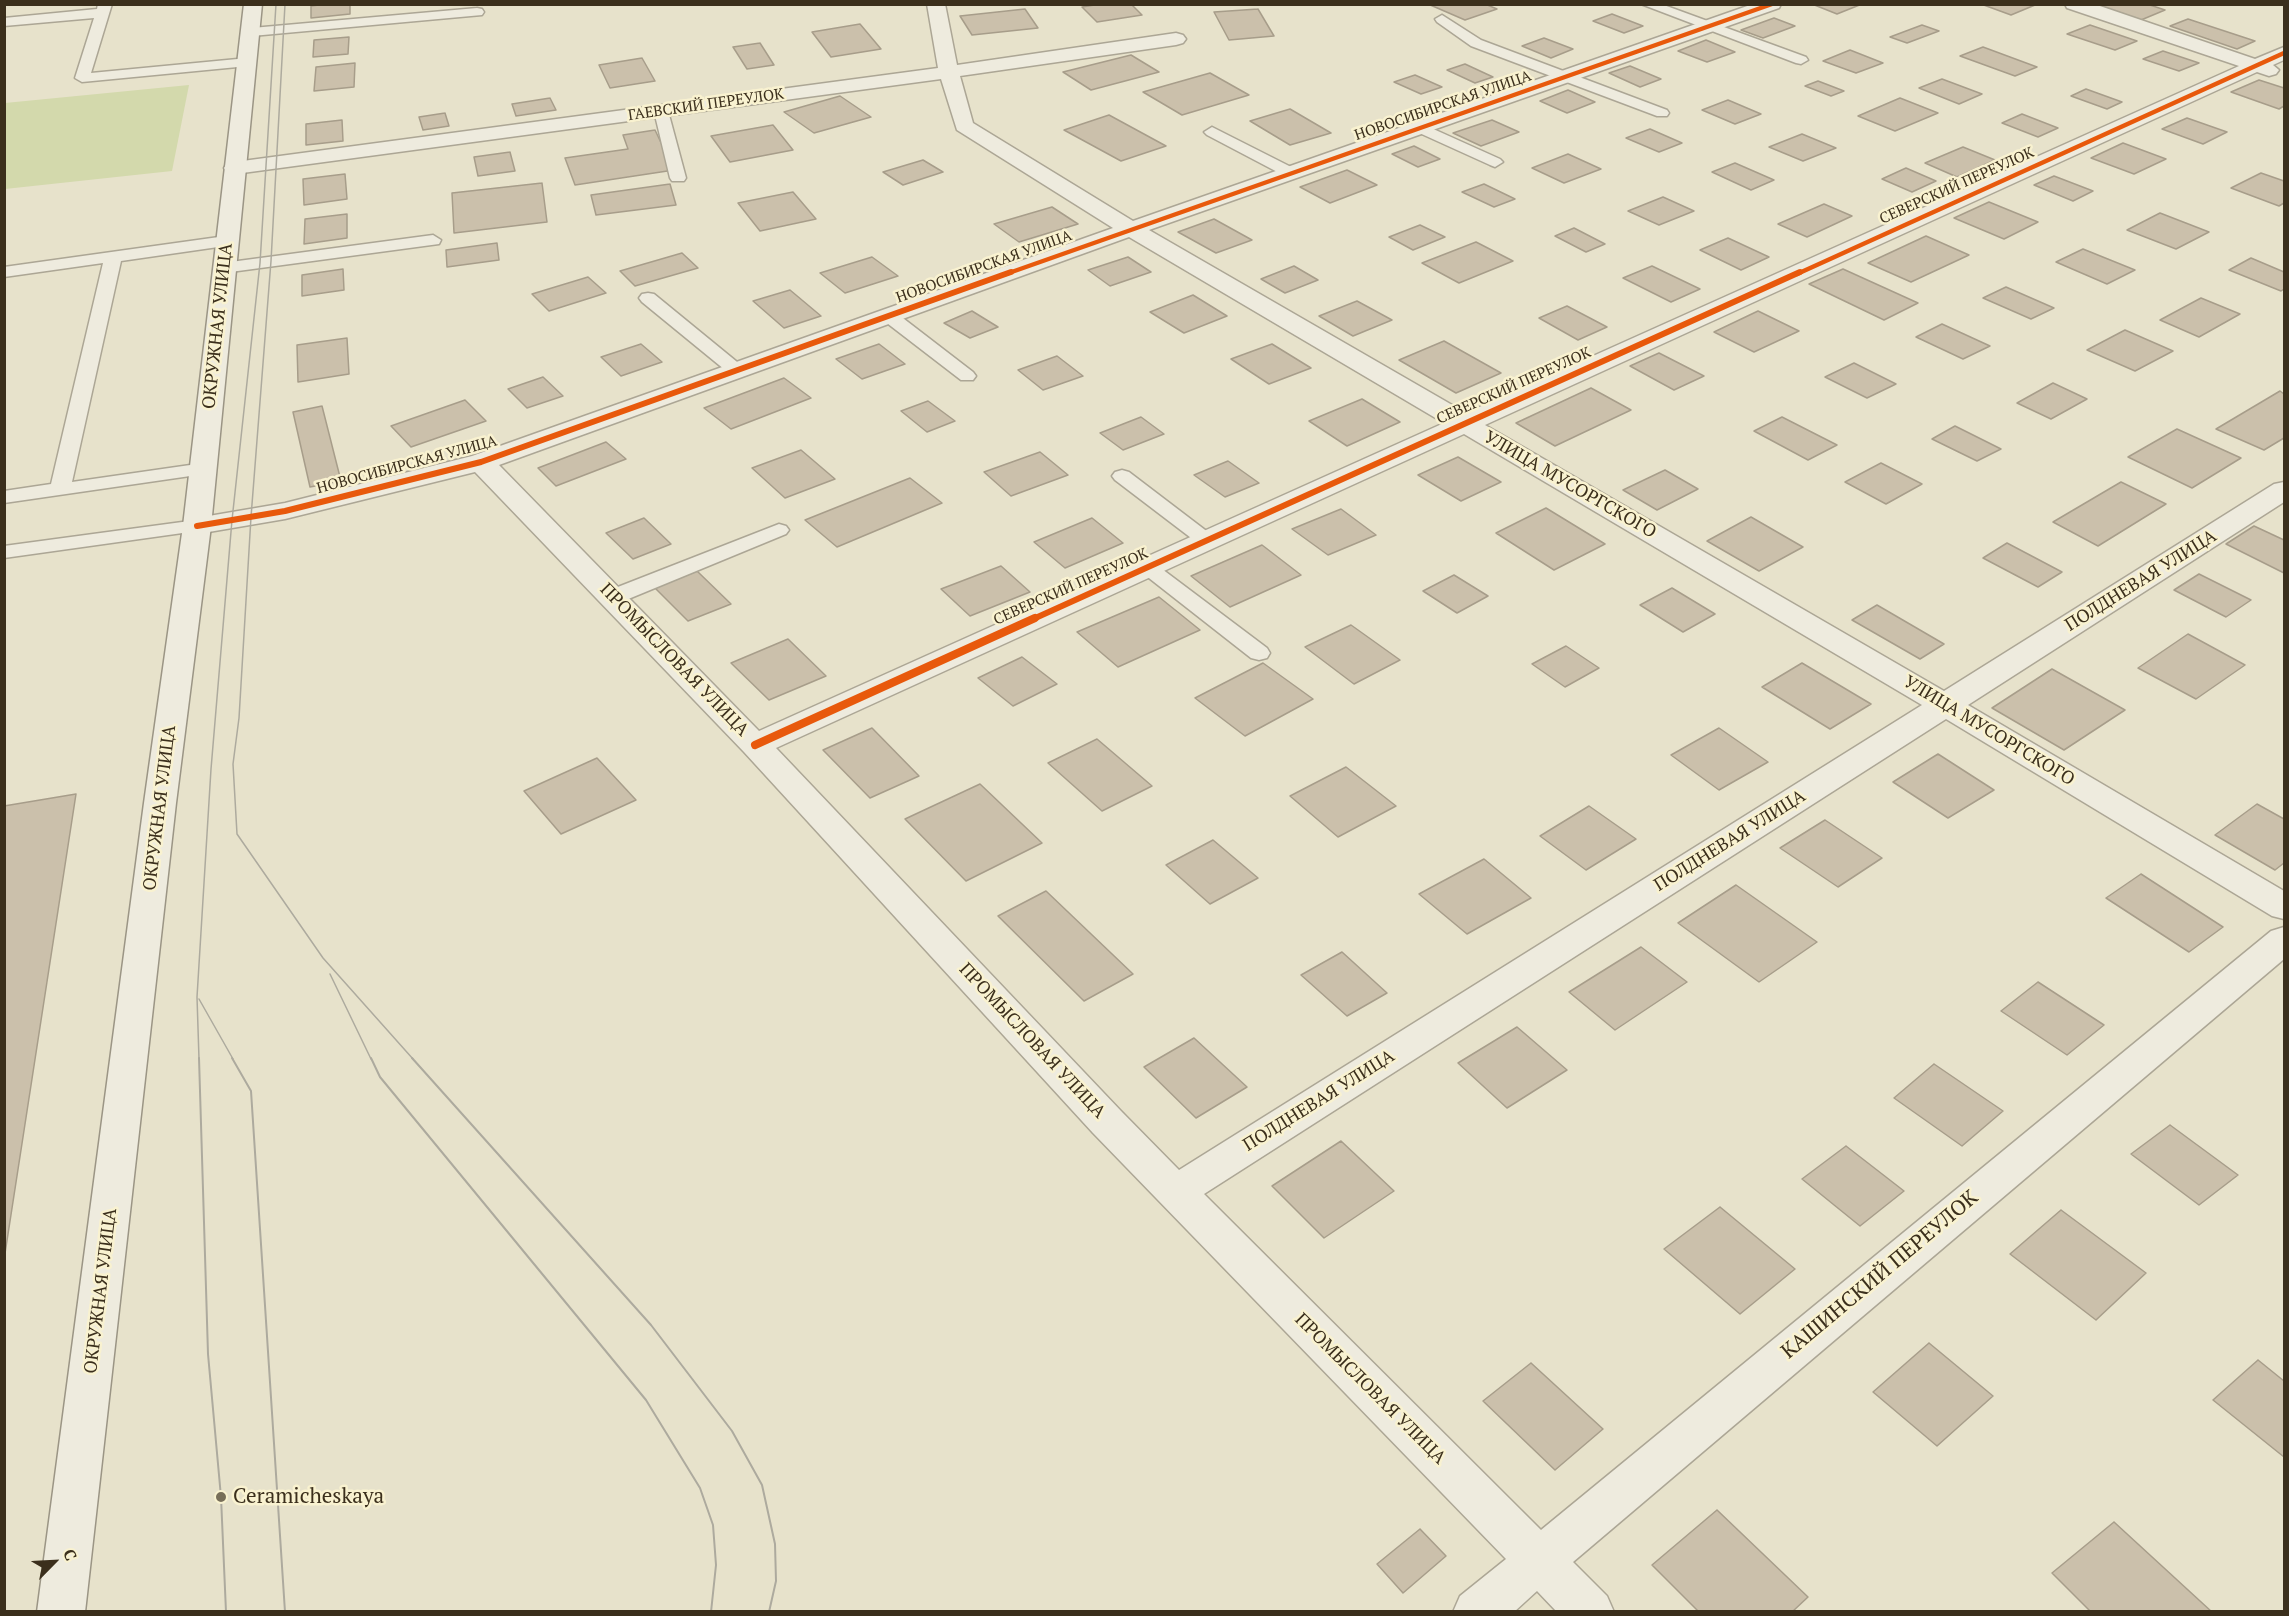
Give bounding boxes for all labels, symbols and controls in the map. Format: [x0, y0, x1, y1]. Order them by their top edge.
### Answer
street label: НОВОСИБИРСКАЯ УЛИЦА [1352, 67, 1534, 145]
street label: ГАЕВСКИЙ ПЕРЕУЛОК [627, 85, 785, 125]
street label: СЕВЕРСКИЙ ПЕРЕУЛОК [1877, 144, 2037, 228]
street label: НОВОСИБИРСКАЯ УЛИЦА [894, 227, 1074, 307]
street label: ОКРУЖНАЯ УЛИЦА [199, 242, 237, 410]
street label: СЕВЕРСКИЙ ПЕРЕУЛОК [1434, 344, 1594, 428]
street label: УЛИЦА МУСОРГСКОГО [1480, 427, 1660, 543]
street label: НОВОСИБИРСКАЯ УЛИЦА [315, 432, 499, 498]
street label: ПОЛДНЕВАЯ УЛИЦА [2061, 526, 2221, 636]
street label: СЕВЕРСКИЙ ПЕРЕУЛОК [991, 545, 1151, 629]
street label: ПРОМЫСЛОВАЯ УЛИЦА [595, 579, 753, 741]
street label: УЛИЦА МУСОРГСКОГО [1900, 671, 2078, 791]
street label: ОКРУЖНАЯ УЛИЦА [139, 724, 181, 892]
street label: ПОЛДНЕВАЯ УЛИЦА [1650, 786, 1810, 896]
street label: ПРОМЫСЛОВАЯ УЛИЦА [954, 959, 1110, 1123]
street label: ПОЛДНЕВАЯ УЛИЦА [1239, 1046, 1399, 1156]
street label: КАШИНСКИЙ ПЕРЕУЛОК [1777, 1185, 1983, 1365]
street label: ОКРУЖНАЯ УЛИЦА [80, 1207, 122, 1375]
street label: ПРОМЫСЛОВАЯ УЛИЦА [1290, 1309, 1450, 1469]
place label: Ceramicheskaya [233, 1484, 384, 1510]
marker: Ceramicheskaya [214, 1490, 228, 1504]
north arrow [24, 1532, 84, 1592]
text: С [58, 1545, 83, 1564]

